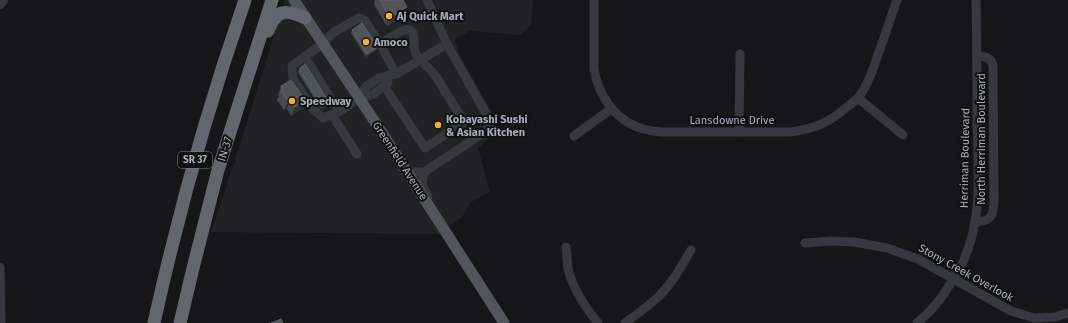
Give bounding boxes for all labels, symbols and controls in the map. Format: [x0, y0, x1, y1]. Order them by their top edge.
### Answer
place label: Aj Quick Mart [396, 10, 464, 23]
marker: Aj Quick Mart [384, 11, 394, 21]
place label: Amoco [373, 36, 408, 49]
marker: Amoco [361, 37, 371, 47]
street label: North Herriman Boulevard [975, 73, 988, 205]
place label: Speedway [300, 95, 352, 108]
marker: Speedway [287, 96, 297, 106]
street label: Herriman Boulevard [958, 108, 972, 208]
place label: Kobayashi Sushi & Asian Kitchen [446, 113, 528, 139]
street label: Lansdowne Drive [690, 114, 774, 127]
street label: Greenfield Avenue [370, 119, 430, 203]
marker: Kobayashi Sushi & Asian Kitchen [433, 120, 443, 130]
street label: IN-37 [215, 135, 235, 163]
road number: SR 37 [178, 152, 212, 168]
street label: Stony Creek Overlook [916, 242, 1016, 305]

